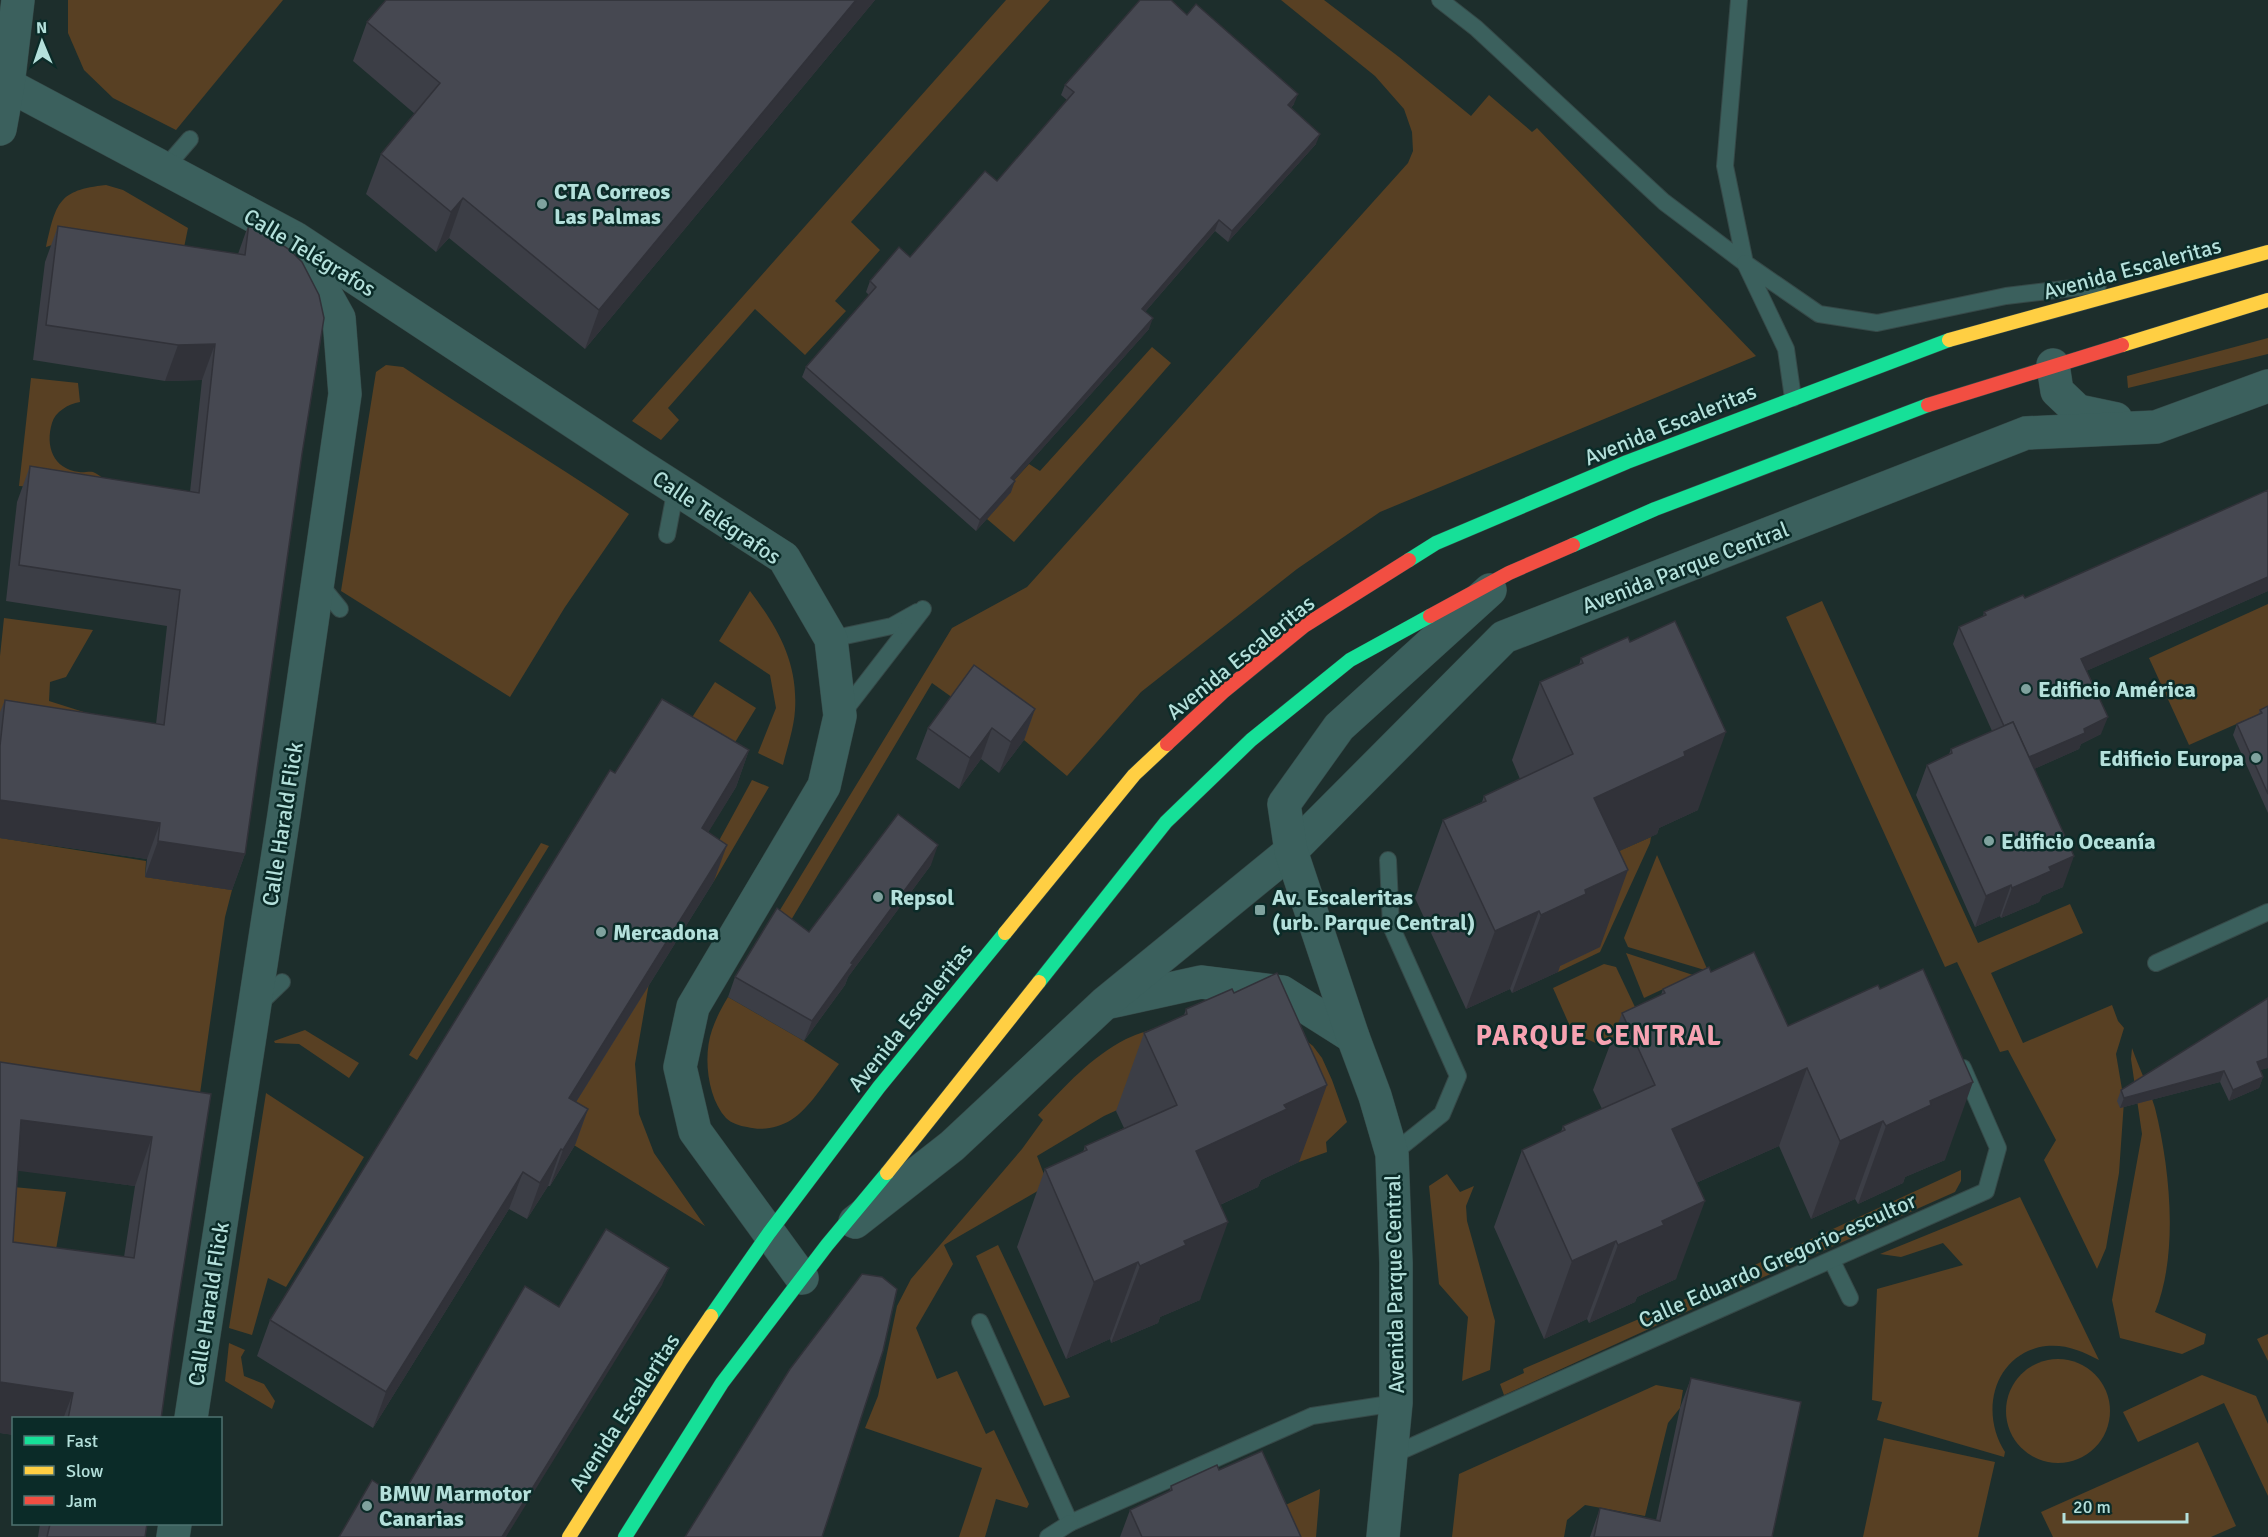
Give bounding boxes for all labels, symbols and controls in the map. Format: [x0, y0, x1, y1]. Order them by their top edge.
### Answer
north arrow [12, 12, 72, 72]
text: N [36, 18, 47, 38]
place label: CTA Correos Las Palmas [554, 178, 670, 230]
marker: CTA Correos Las Palmas [535, 197, 549, 211]
street label: Calle Telégrafos [239, 203, 380, 302]
street label: Avenida Escaleritas [2040, 232, 2224, 305]
street label: Avenida Escaleritas [1580, 378, 1760, 471]
street label: Calle Telégrafos [647, 465, 786, 570]
street label: Avenida Parque Central [1578, 516, 1792, 619]
street label: Avenida Escaleritas [1161, 589, 1320, 725]
place label: Edificio América [2038, 676, 2196, 703]
marker: Edificio América [2019, 682, 2033, 696]
street label: Calle Harald Flick [256, 740, 309, 908]
place label: Edificio Europa [2099, 745, 2244, 772]
marker: Edificio Europa [2249, 751, 2263, 765]
place label: Edificio Oceanía [2001, 828, 2156, 855]
marker: Edificio Oceanía [1982, 834, 1996, 848]
place label: Repsol [890, 884, 954, 911]
place label: Av. Escaleritas (urb. Parque Central) [1272, 884, 1475, 936]
marker: Repsol [871, 890, 885, 904]
marker: Av. Escaleritas (urb. Parque Central) [1253, 903, 1267, 917]
place label: Mercadona [613, 919, 719, 946]
marker: Mercadona [594, 925, 608, 939]
street label: Avenida Escaleritas [842, 938, 978, 1097]
district label: PARQUE CENTRAL [1476, 1019, 1722, 1053]
street label: Avenida Parque Central [1379, 1174, 1410, 1394]
street label: Calle Eduardo Gregorio-escultor [1634, 1187, 1920, 1334]
street label: Calle Harald Flick [182, 1220, 235, 1388]
street label: Avenida Escaleritas [563, 1328, 686, 1496]
legend [12, 1417, 222, 1525]
text: Fast [66, 1430, 98, 1452]
text: Slow [66, 1460, 103, 1482]
place label: BMW Marmotor Canarias [379, 1480, 532, 1532]
scale bar [2064, 1486, 2187, 1524]
text: Jam [66, 1490, 97, 1512]
text: 20 m [2073, 1496, 2111, 1518]
marker: BMW Marmotor Canarias [360, 1499, 374, 1513]

